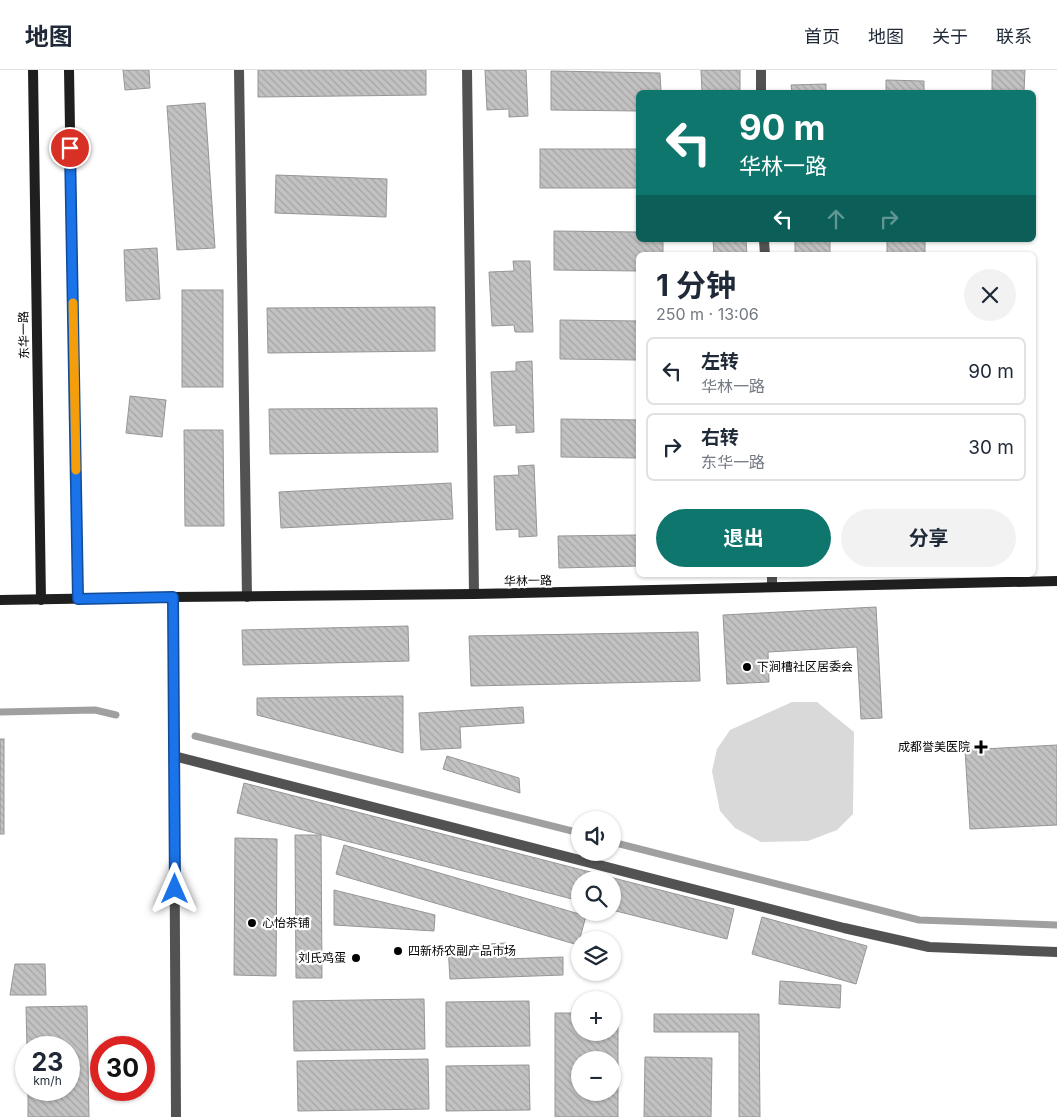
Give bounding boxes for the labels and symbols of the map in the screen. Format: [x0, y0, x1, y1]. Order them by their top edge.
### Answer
pin [49, 127, 91, 169]
street label: 东华一路 [16, 311, 31, 359]
street label: 华林一路 [504, 573, 552, 588]
place label: 下涧槽社区居委会 [757, 659, 853, 674]
marker: 下涧槽社区居委会 [741, 661, 753, 673]
place label: 成都誉美医院 [898, 739, 970, 754]
marker: 成都誉美医院 [974, 740, 988, 754]
position arrow [148, 862, 200, 914]
place label: 心怡茶铺 [262, 915, 310, 930]
marker: 心怡茶铺 [246, 917, 258, 929]
place label: 四新桥农副产品市场 [408, 943, 516, 958]
marker: 四新桥农副产品市场 [392, 945, 404, 957]
place label: 刘氏鸡蛋 [298, 950, 346, 965]
marker: 刘氏鸡蛋 [350, 952, 362, 964]
speed limit sign: 30 [90, 1036, 155, 1101]

